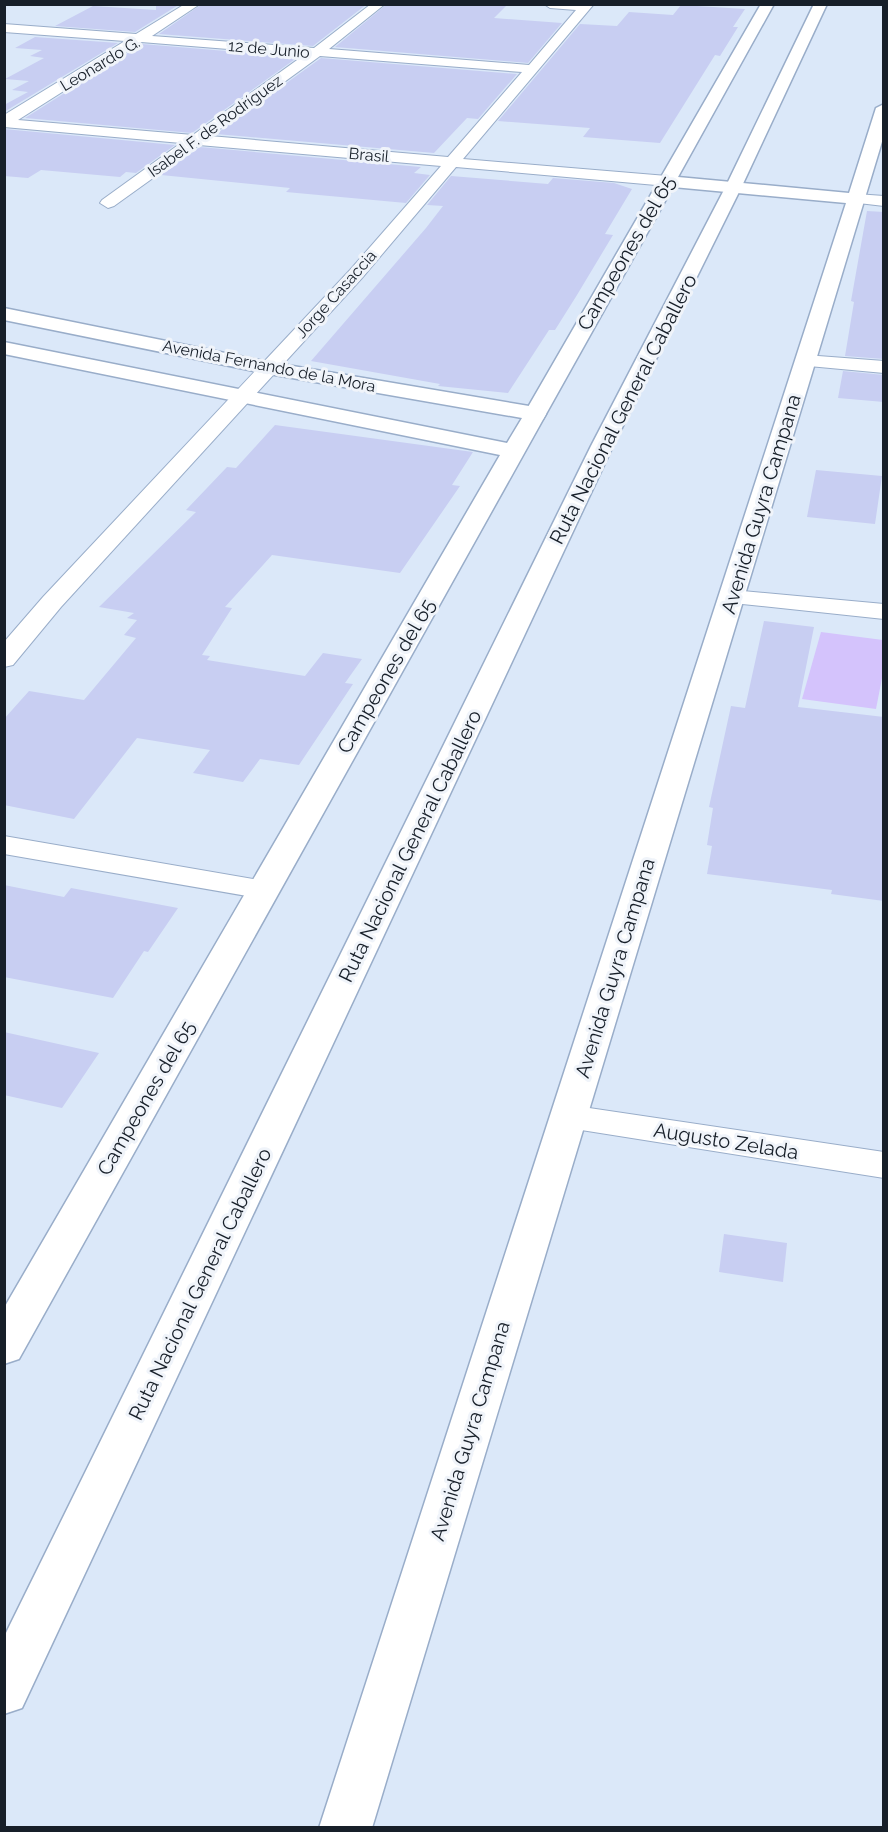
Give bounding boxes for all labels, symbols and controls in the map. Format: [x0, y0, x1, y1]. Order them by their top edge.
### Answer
street label: Leonardo G. [57, 33, 143, 95]
street label: 12 de Junio [227, 36, 311, 62]
street label: Isabel F. de Rodríguez [144, 71, 286, 181]
street label: Brasil [348, 144, 391, 166]
street label: Campeones del 65 [572, 171, 680, 334]
street label: Jorge Casaccia [292, 246, 380, 342]
street label: Ruta Nacional General Caballero [544, 270, 702, 548]
street label: Avenida Fernando de la Mora [161, 336, 377, 396]
street label: Avenida Guyra Campana [716, 391, 806, 617]
street label: Campeones del 65 [332, 594, 440, 757]
street label: Ruta Nacional General Caballero [333, 706, 487, 986]
street label: Avenida Guyra Campana [570, 855, 660, 1081]
street label: Campeones del 65 [92, 1016, 200, 1179]
street label: Augusto Zelada [652, 1118, 800, 1164]
street label: Ruta Nacional General Caballero [123, 1144, 277, 1424]
street label: Avenida Guyra Campana [425, 1318, 515, 1544]

